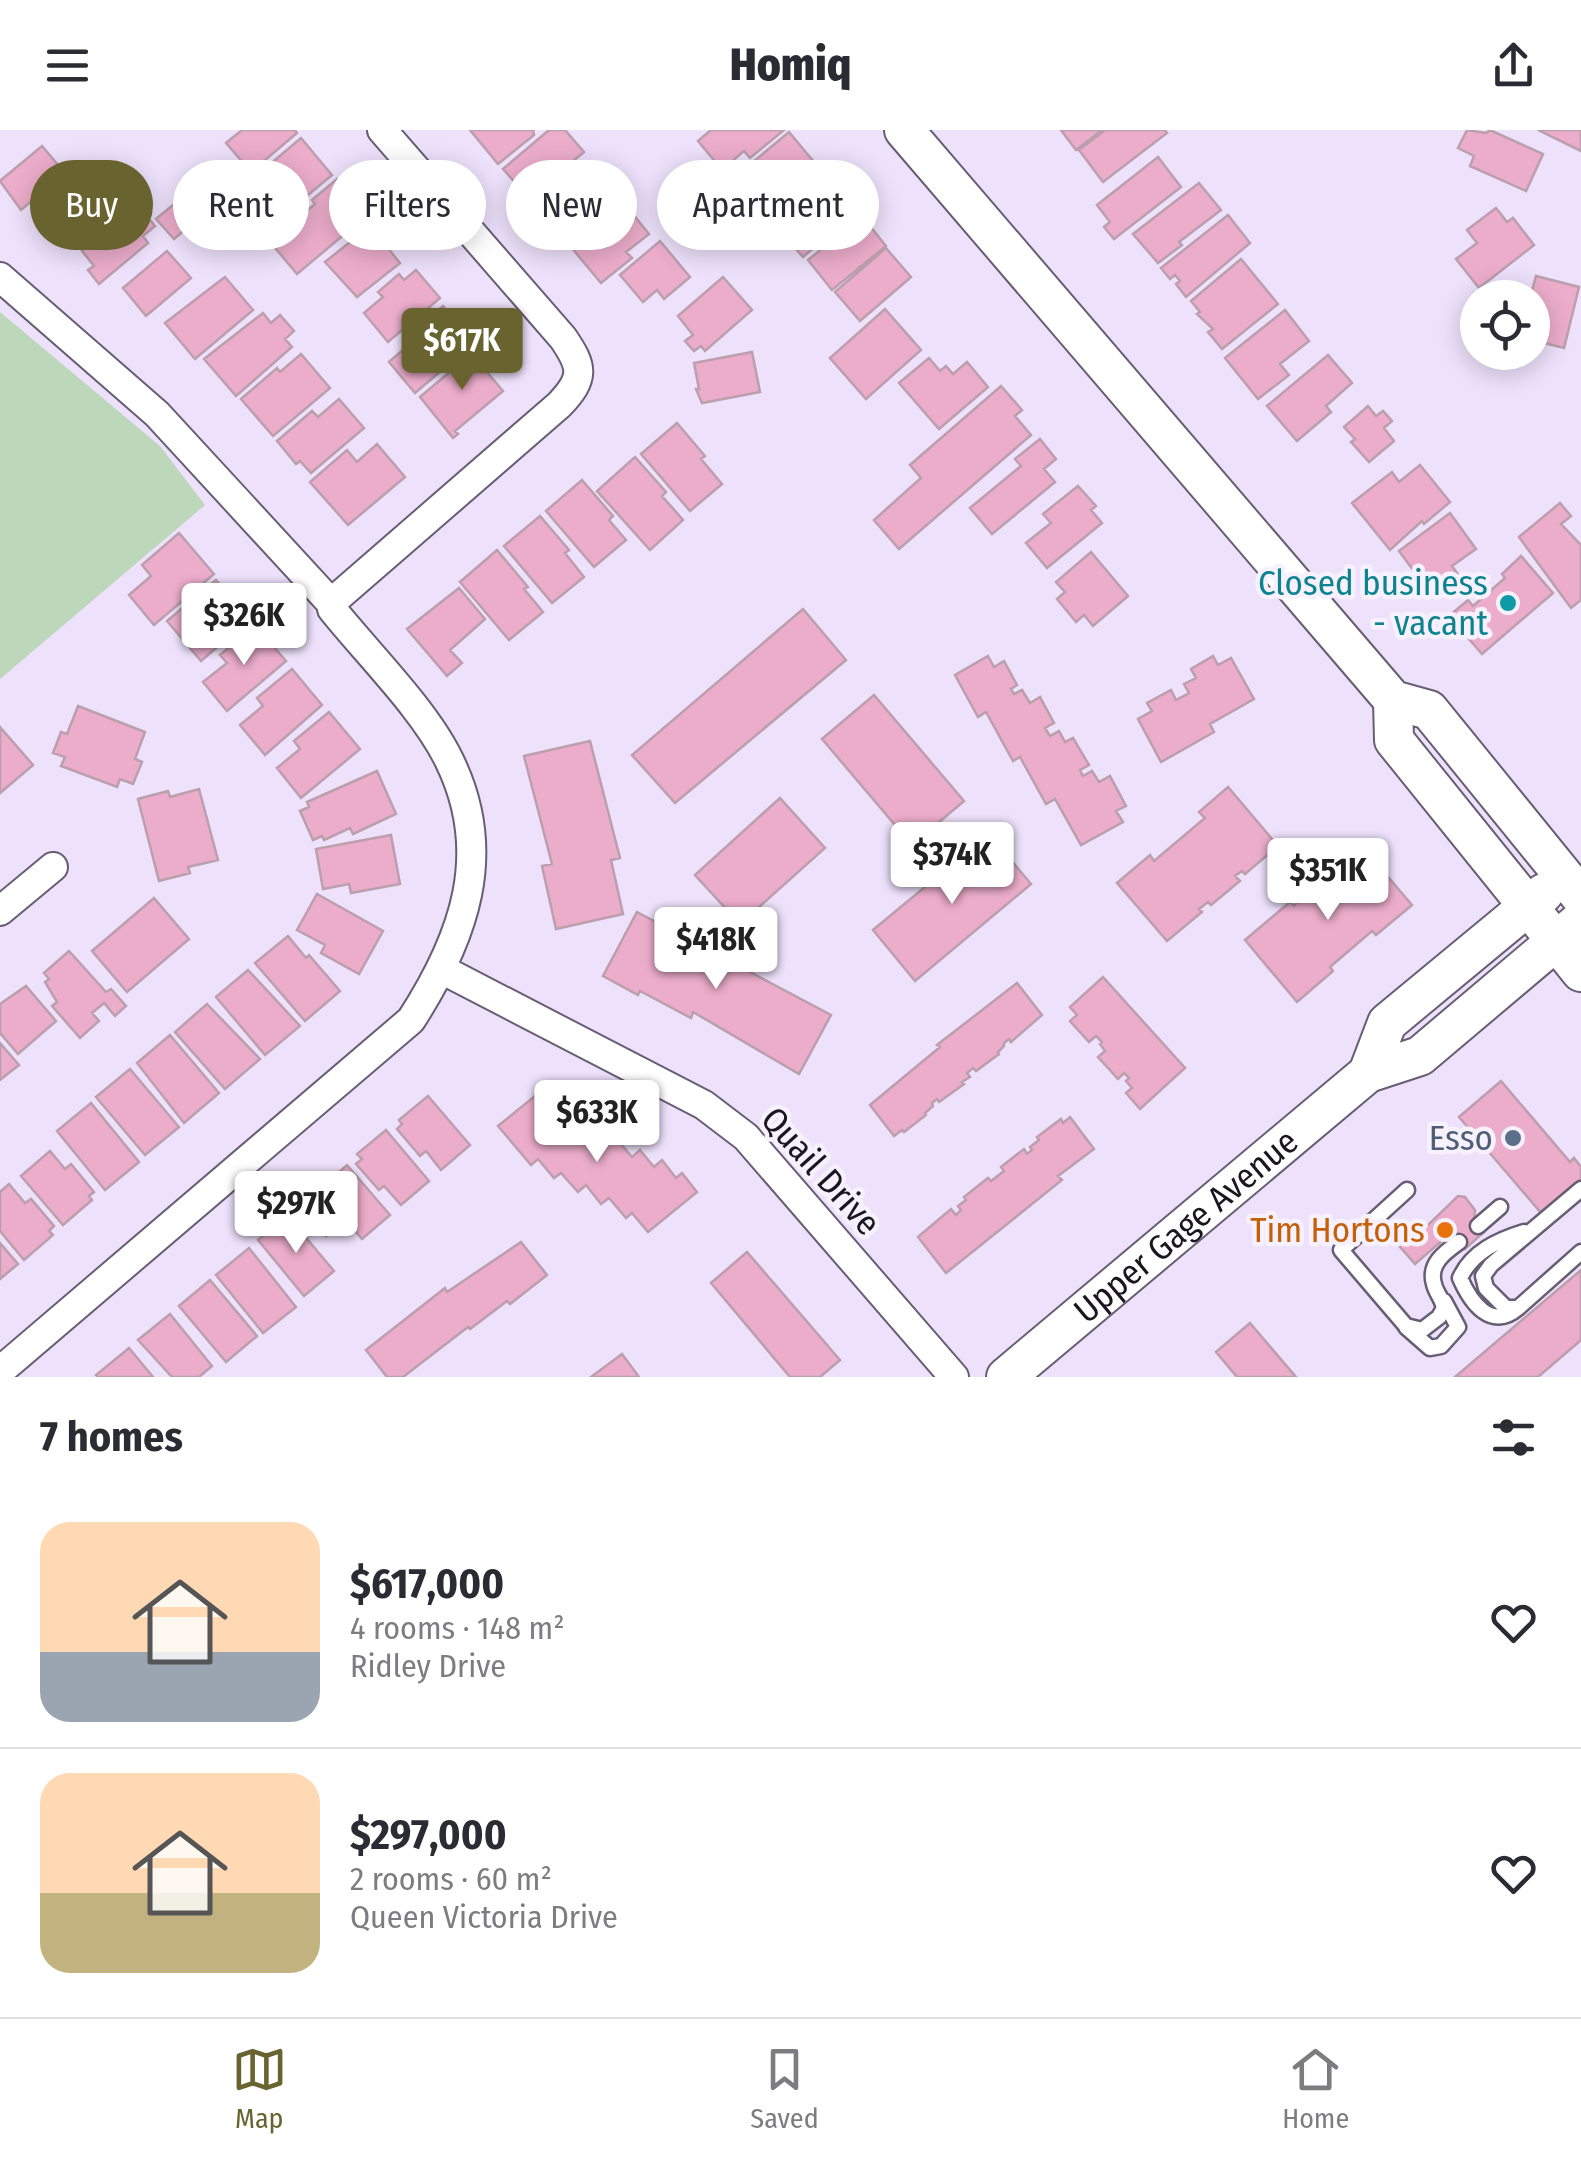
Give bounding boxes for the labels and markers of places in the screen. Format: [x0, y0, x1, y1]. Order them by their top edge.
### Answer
pin: $617K [392, 308, 532, 393]
place label: Closed business - vacant [1258, 562, 1489, 644]
pin: $326K [174, 583, 314, 668]
marker: Closed business - vacant [1497, 592, 1519, 614]
pin: $374K [882, 822, 1022, 907]
pin: $351K [1258, 838, 1398, 923]
pin: $418K [646, 907, 786, 992]
pin: $633K [527, 1080, 667, 1165]
place label: Esso [1429, 1117, 1493, 1159]
marker: Esso [1502, 1127, 1524, 1149]
pin: $297K [226, 1171, 366, 1256]
place label: Tim Hortons [1250, 1209, 1425, 1251]
marker: Tim Hortons [1434, 1219, 1456, 1241]

